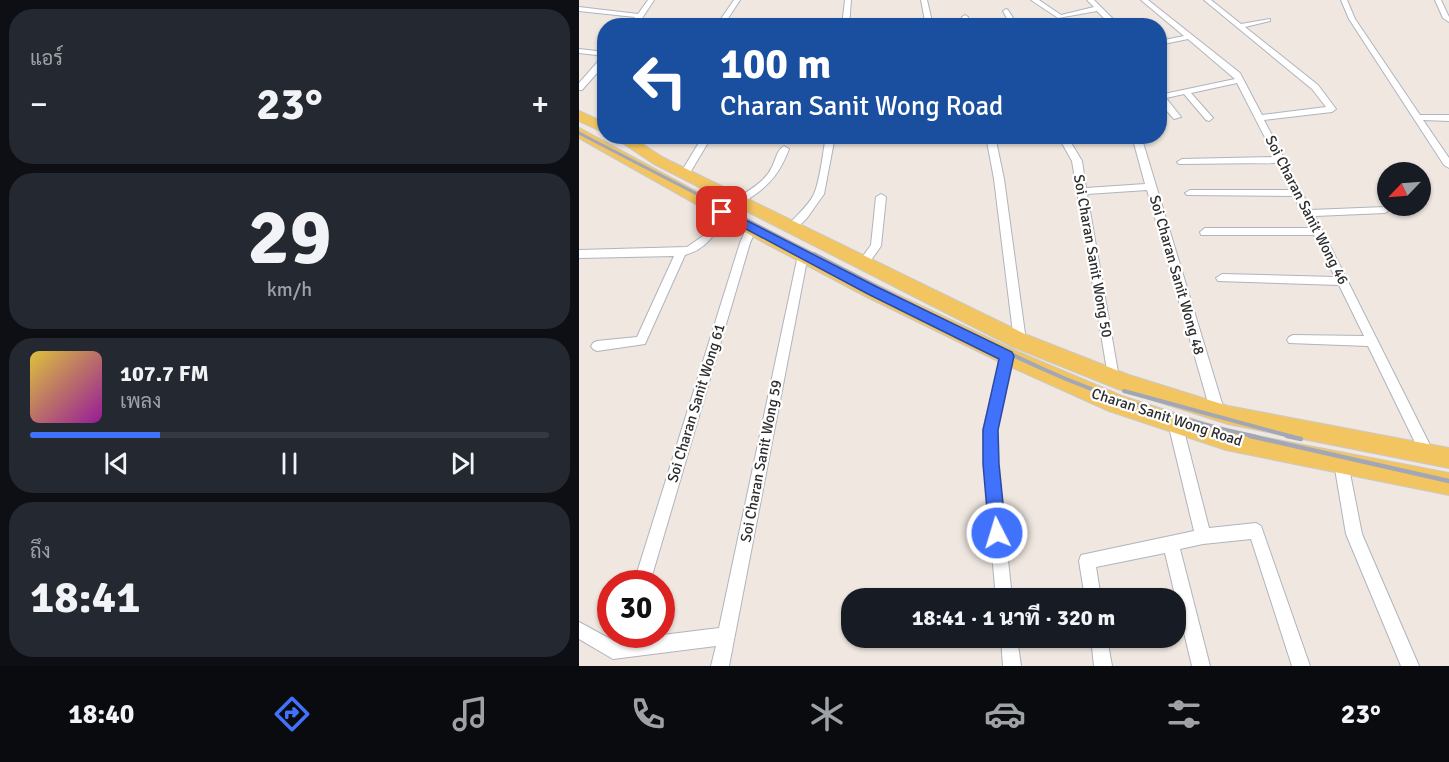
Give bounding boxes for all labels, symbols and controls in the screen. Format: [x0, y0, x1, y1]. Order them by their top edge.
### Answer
text: 100 m [720, 39, 831, 90]
icon: left [621, 42, 699, 120]
text: แอร์ [30, 46, 63, 71]
text: 23° [256, 77, 323, 132]
text: − [30, 84, 48, 125]
text: + [531, 84, 549, 125]
text: Charan Sanit Wong Road [720, 90, 1003, 123]
street label: Soi Charan Sanit Wong 46 [1262, 132, 1352, 288]
north arrow [1377, 162, 1431, 216]
map controls [1377, 162, 1431, 216]
street label: Soi Charan Sanit Wong 50 [1070, 173, 1116, 339]
pin [696, 186, 747, 237]
text: 29 [247, 190, 332, 286]
street label: Soi Charan Sanit Wong 48 [1146, 193, 1208, 357]
icon: arrive [705, 195, 738, 228]
text: km/h [267, 277, 312, 302]
street label: Soi Charan Sanit Wong 61 [663, 321, 729, 485]
text: 107.7 FM [120, 360, 209, 387]
street label: Soi Charan Sanit Wong 59 [736, 378, 786, 544]
street label: Charan Sanit Wong Road [1089, 384, 1245, 450]
text: เพลง [120, 389, 161, 414]
icon: previous [100, 447, 133, 480]
icon: pause [273, 447, 306, 480]
icon: next [446, 447, 479, 480]
position arrow [965, 501, 1029, 565]
text: ถึง [30, 539, 51, 564]
text: 18:41 [30, 570, 140, 625]
speed limit sign: 30 [597, 570, 675, 648]
text: 18:41 · 1 นาที · 320 m [912, 604, 1115, 631]
icon: directions [271, 693, 313, 735]
icon: music [449, 693, 491, 735]
icon: phone [627, 693, 669, 735]
icon: climate [806, 693, 848, 735]
icon: car [984, 693, 1026, 735]
icon: filters [1163, 693, 1205, 735]
text: 18:40 [68, 698, 134, 731]
text: 23° [1341, 698, 1381, 731]

